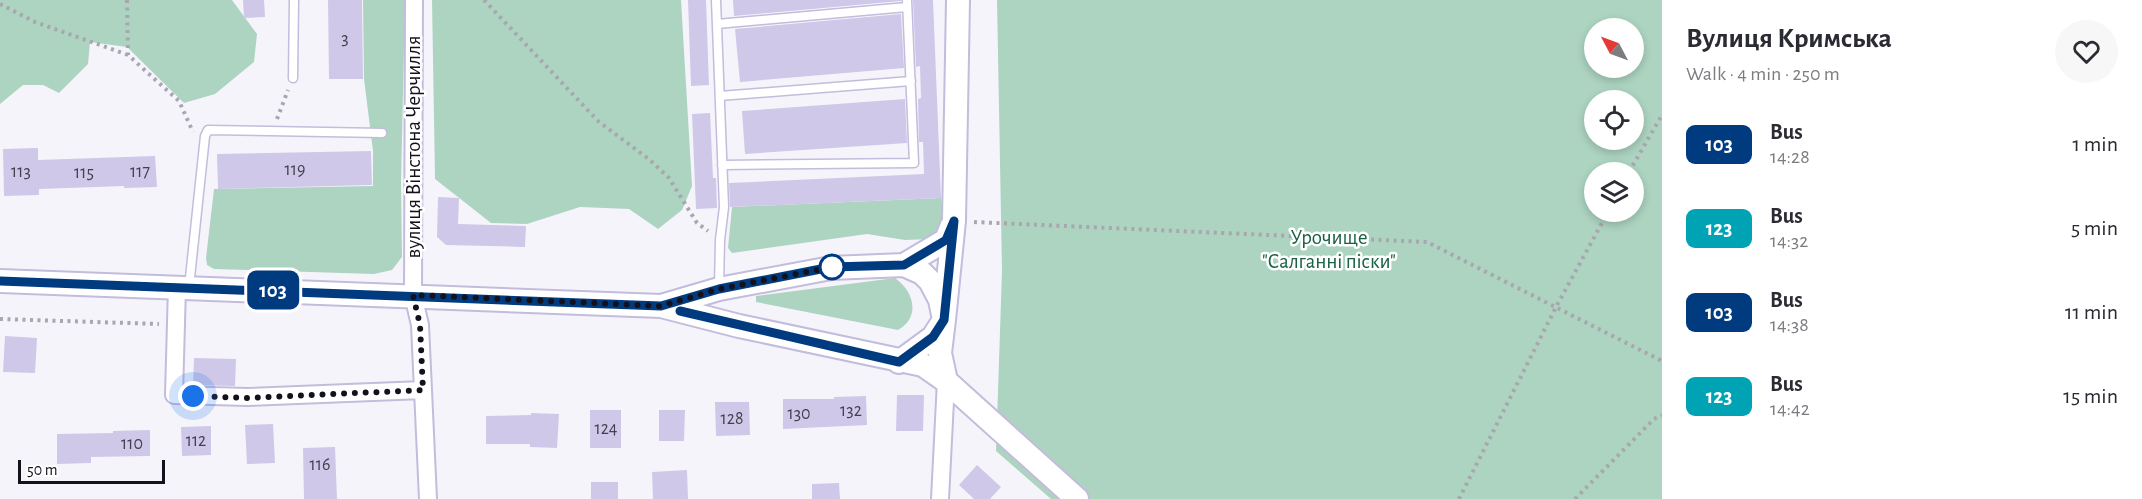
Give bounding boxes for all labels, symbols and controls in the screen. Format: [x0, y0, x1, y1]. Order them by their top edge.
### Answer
north arrow [1584, 18, 1644, 78]
map controls [1584, 18, 1644, 222]
button: heart [2055, 20, 2118, 83]
text: Вулиця Кримська [1686, 25, 1892, 53]
house number: 3 [341, 30, 349, 48]
street label: вулиця Вінстона Черчилля [403, 35, 424, 259]
text: Walk · 4 min · 250 m [1686, 64, 1840, 84]
button: locate [1584, 90, 1644, 150]
text: Bus [1770, 121, 1803, 143]
text: 1 min [2073, 133, 2118, 155]
text: 103 [1705, 134, 1733, 155]
text: 14:28 [1770, 147, 1810, 167]
house number: 119 [285, 161, 305, 179]
button: layers [1584, 162, 1644, 222]
house number: 113 [11, 163, 31, 181]
house number: 117 [130, 163, 150, 181]
house number: 115 [74, 164, 94, 182]
text: Bus [1770, 205, 1803, 227]
text: 5 min [2071, 217, 2118, 239]
text: 123 [1706, 218, 1732, 239]
park label: Урочище "Салганні піски" [1262, 227, 1396, 272]
text: 14:32 [1770, 231, 1808, 251]
unlabelled marker [819, 254, 845, 280]
line badge: 103 [238, 270, 308, 310]
text: 103 [259, 280, 287, 301]
text: Bus [1770, 289, 1803, 311]
text: 11 min [2065, 301, 2118, 323]
text: 103 [1705, 302, 1733, 323]
text: 14:38 [1770, 315, 1809, 335]
text: Bus [1770, 373, 1803, 395]
your location [178, 381, 208, 411]
text: 15 min [2063, 385, 2118, 407]
text: 123 [1706, 386, 1732, 407]
text: 14:42 [1770, 399, 1810, 419]
house number: 132 [840, 402, 862, 420]
house number: 130 [787, 405, 811, 423]
house number: 128 [721, 410, 743, 428]
house number: 124 [594, 420, 618, 438]
house number: 112 [186, 432, 206, 450]
house number: 110 [121, 435, 143, 453]
house number: 116 [310, 456, 330, 474]
scale bar [18, 457, 165, 484]
text: 50 m [27, 462, 58, 478]

